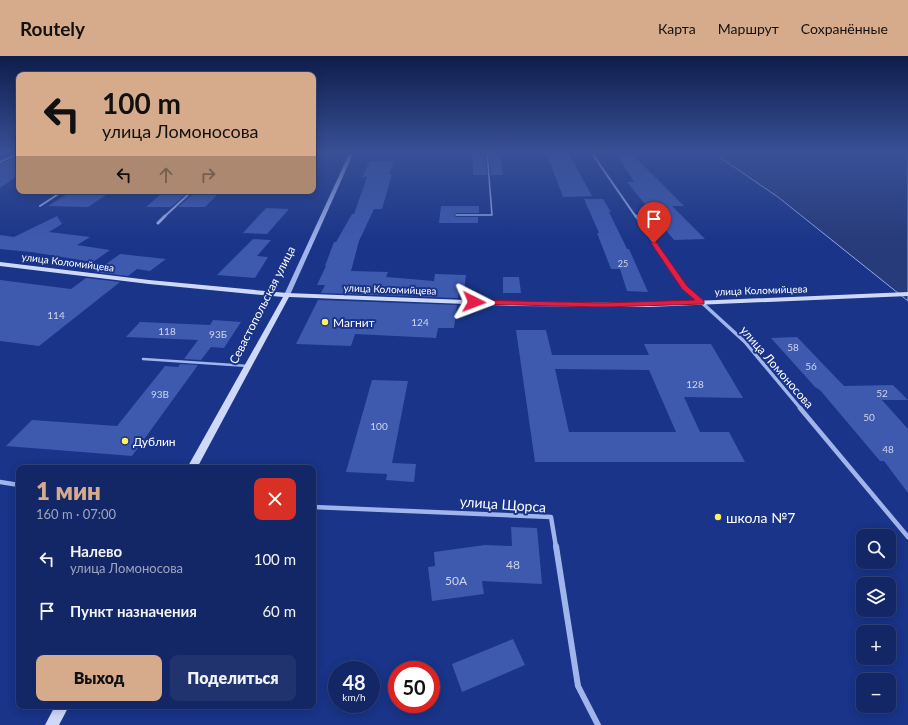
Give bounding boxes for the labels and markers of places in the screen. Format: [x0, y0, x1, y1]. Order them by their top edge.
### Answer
pin [637, 202, 671, 243]
place label: Магнит [333, 315, 375, 330]
marker: Магнит [320, 317, 330, 327]
place label: Дублин [133, 434, 176, 449]
marker: Дублин [120, 436, 130, 446]
place label: школа №7 [726, 509, 795, 526]
marker: школа №7 [713, 512, 723, 522]

